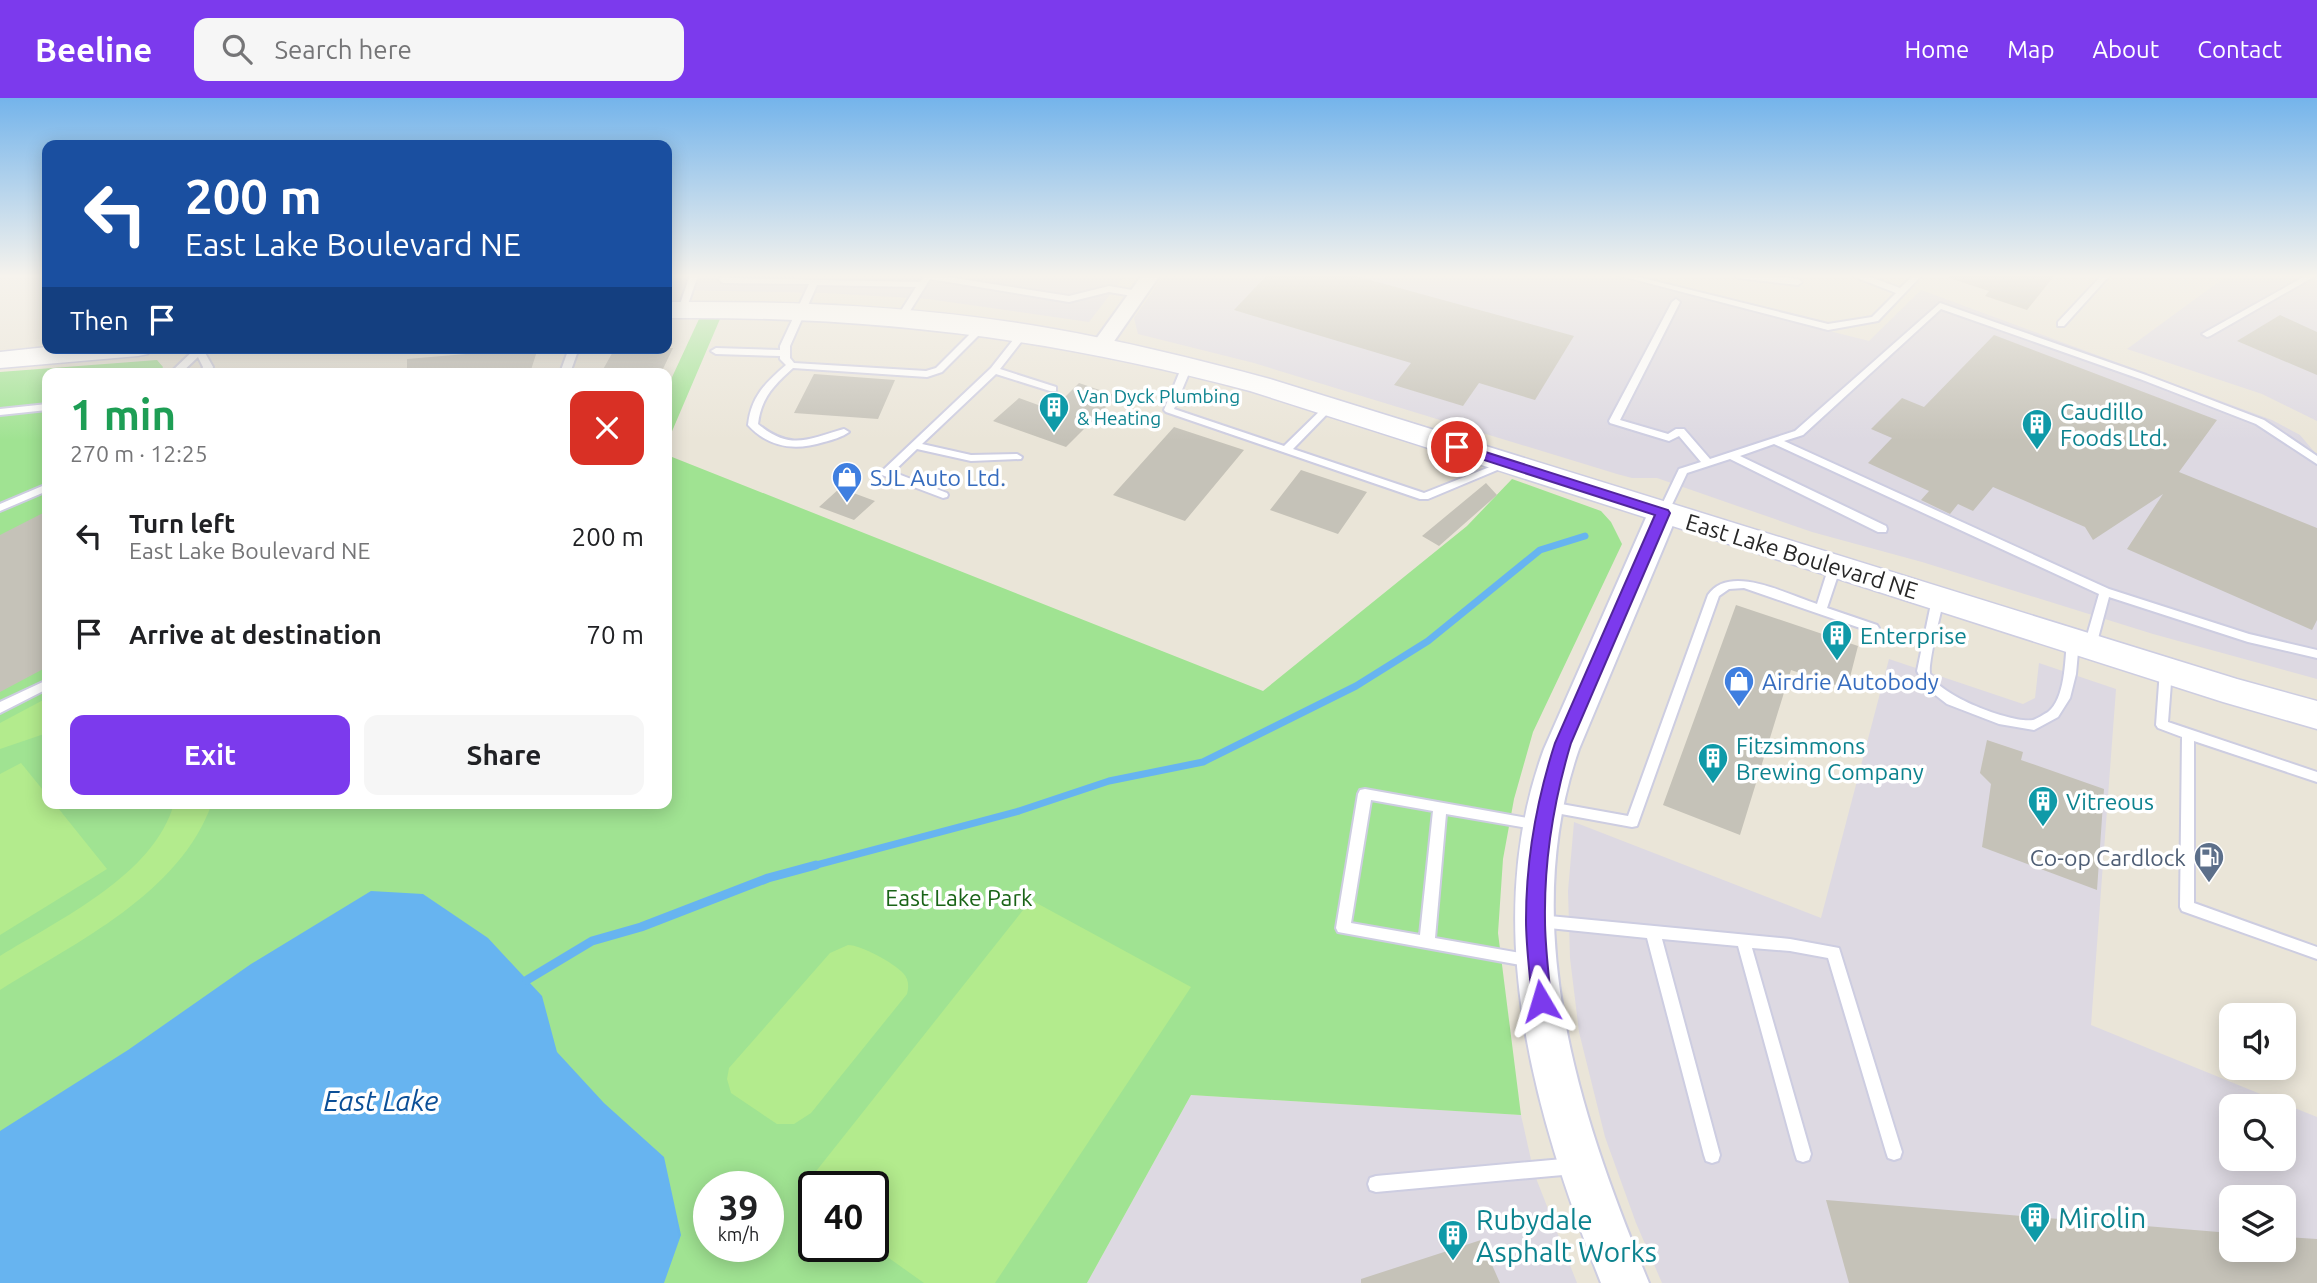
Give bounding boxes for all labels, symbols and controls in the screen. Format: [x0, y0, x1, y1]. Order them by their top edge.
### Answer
search box [194, 18, 684, 81]
icon: search [218, 30, 256, 68]
text: Beeline [35, 31, 152, 68]
text: Search here [274, 35, 412, 64]
text: Home [1904, 36, 1969, 63]
text: Map [2007, 36, 2054, 63]
text: About [2092, 36, 2159, 63]
text: Contact [2197, 36, 2282, 63]
icon: left [70, 168, 161, 259]
text: 200 m [185, 168, 322, 223]
text: East Lake Boulevard NE [185, 226, 521, 262]
icon: arrive [143, 301, 181, 339]
text: Then [70, 306, 129, 335]
place label: Van Dyck Plumbing & Heating [1077, 385, 1240, 429]
building icon: Van Dyck Plumbing & Heating [1037, 390, 1071, 434]
text: 1 min [70, 391, 176, 438]
button: close [570, 391, 644, 465]
place label: Caudillo Foods Ltd. [2060, 399, 2168, 450]
building icon: Caudillo Foods Ltd. [2020, 407, 2054, 451]
pin [1427, 417, 1487, 477]
icon: arrive [1438, 428, 1476, 466]
text: 270 m · 12:25 [70, 441, 208, 466]
shop icon: SJL Auto Ltd. [830, 460, 864, 504]
place label: SJL Auto Ltd. [870, 465, 1006, 490]
text: Turn left [129, 509, 235, 538]
street label: East Lake Boulevard NE [1683, 509, 1921, 603]
icon: left [70, 517, 108, 555]
text: 200 m [572, 522, 644, 551]
text: East Lake Boulevard NE [129, 538, 370, 563]
icon: arrive [70, 615, 108, 653]
building icon: Enterprise [1820, 618, 1854, 662]
text: Arrive at destination [129, 620, 382, 649]
text: 70 m [586, 620, 644, 649]
place label: Enterprise [1860, 623, 1967, 648]
shop icon: Airdrie Autobody [1722, 664, 1756, 708]
place label: Airdrie Autobody [1762, 669, 1939, 694]
button: Exit [70, 715, 350, 795]
button: Share [364, 715, 644, 795]
place label: Fitzsimmons Brewing Company [1736, 733, 1924, 784]
building icon: Fitzsimmons Brewing Company [1696, 741, 1730, 785]
building icon: Vitreous [2026, 784, 2060, 828]
place label: Vitreous [2066, 789, 2154, 814]
fuel station icon: Co-op Cardlock [2192, 840, 2226, 884]
place label: Co-op Cardlock [2030, 845, 2186, 870]
park label: East Lake Park [885, 885, 1033, 910]
position arrow [1504, 964, 1578, 1038]
map controls [2219, 1003, 2296, 1262]
button: sound [2219, 1003, 2296, 1080]
water label: East Lake [324, 1085, 438, 1116]
button: search [2219, 1094, 2296, 1171]
speed limit sign: 40 [798, 1171, 889, 1262]
button: layers [2219, 1185, 2296, 1262]
text: 39 [719, 1187, 758, 1227]
building icon: Mirolin [2018, 1200, 2052, 1244]
place label: Mirolin [2058, 1202, 2146, 1233]
place label: Rubydale Asphalt Works [1476, 1204, 1657, 1267]
building icon: Rubydale Asphalt Works [1436, 1218, 1470, 1262]
text: km/h [718, 1224, 759, 1244]

